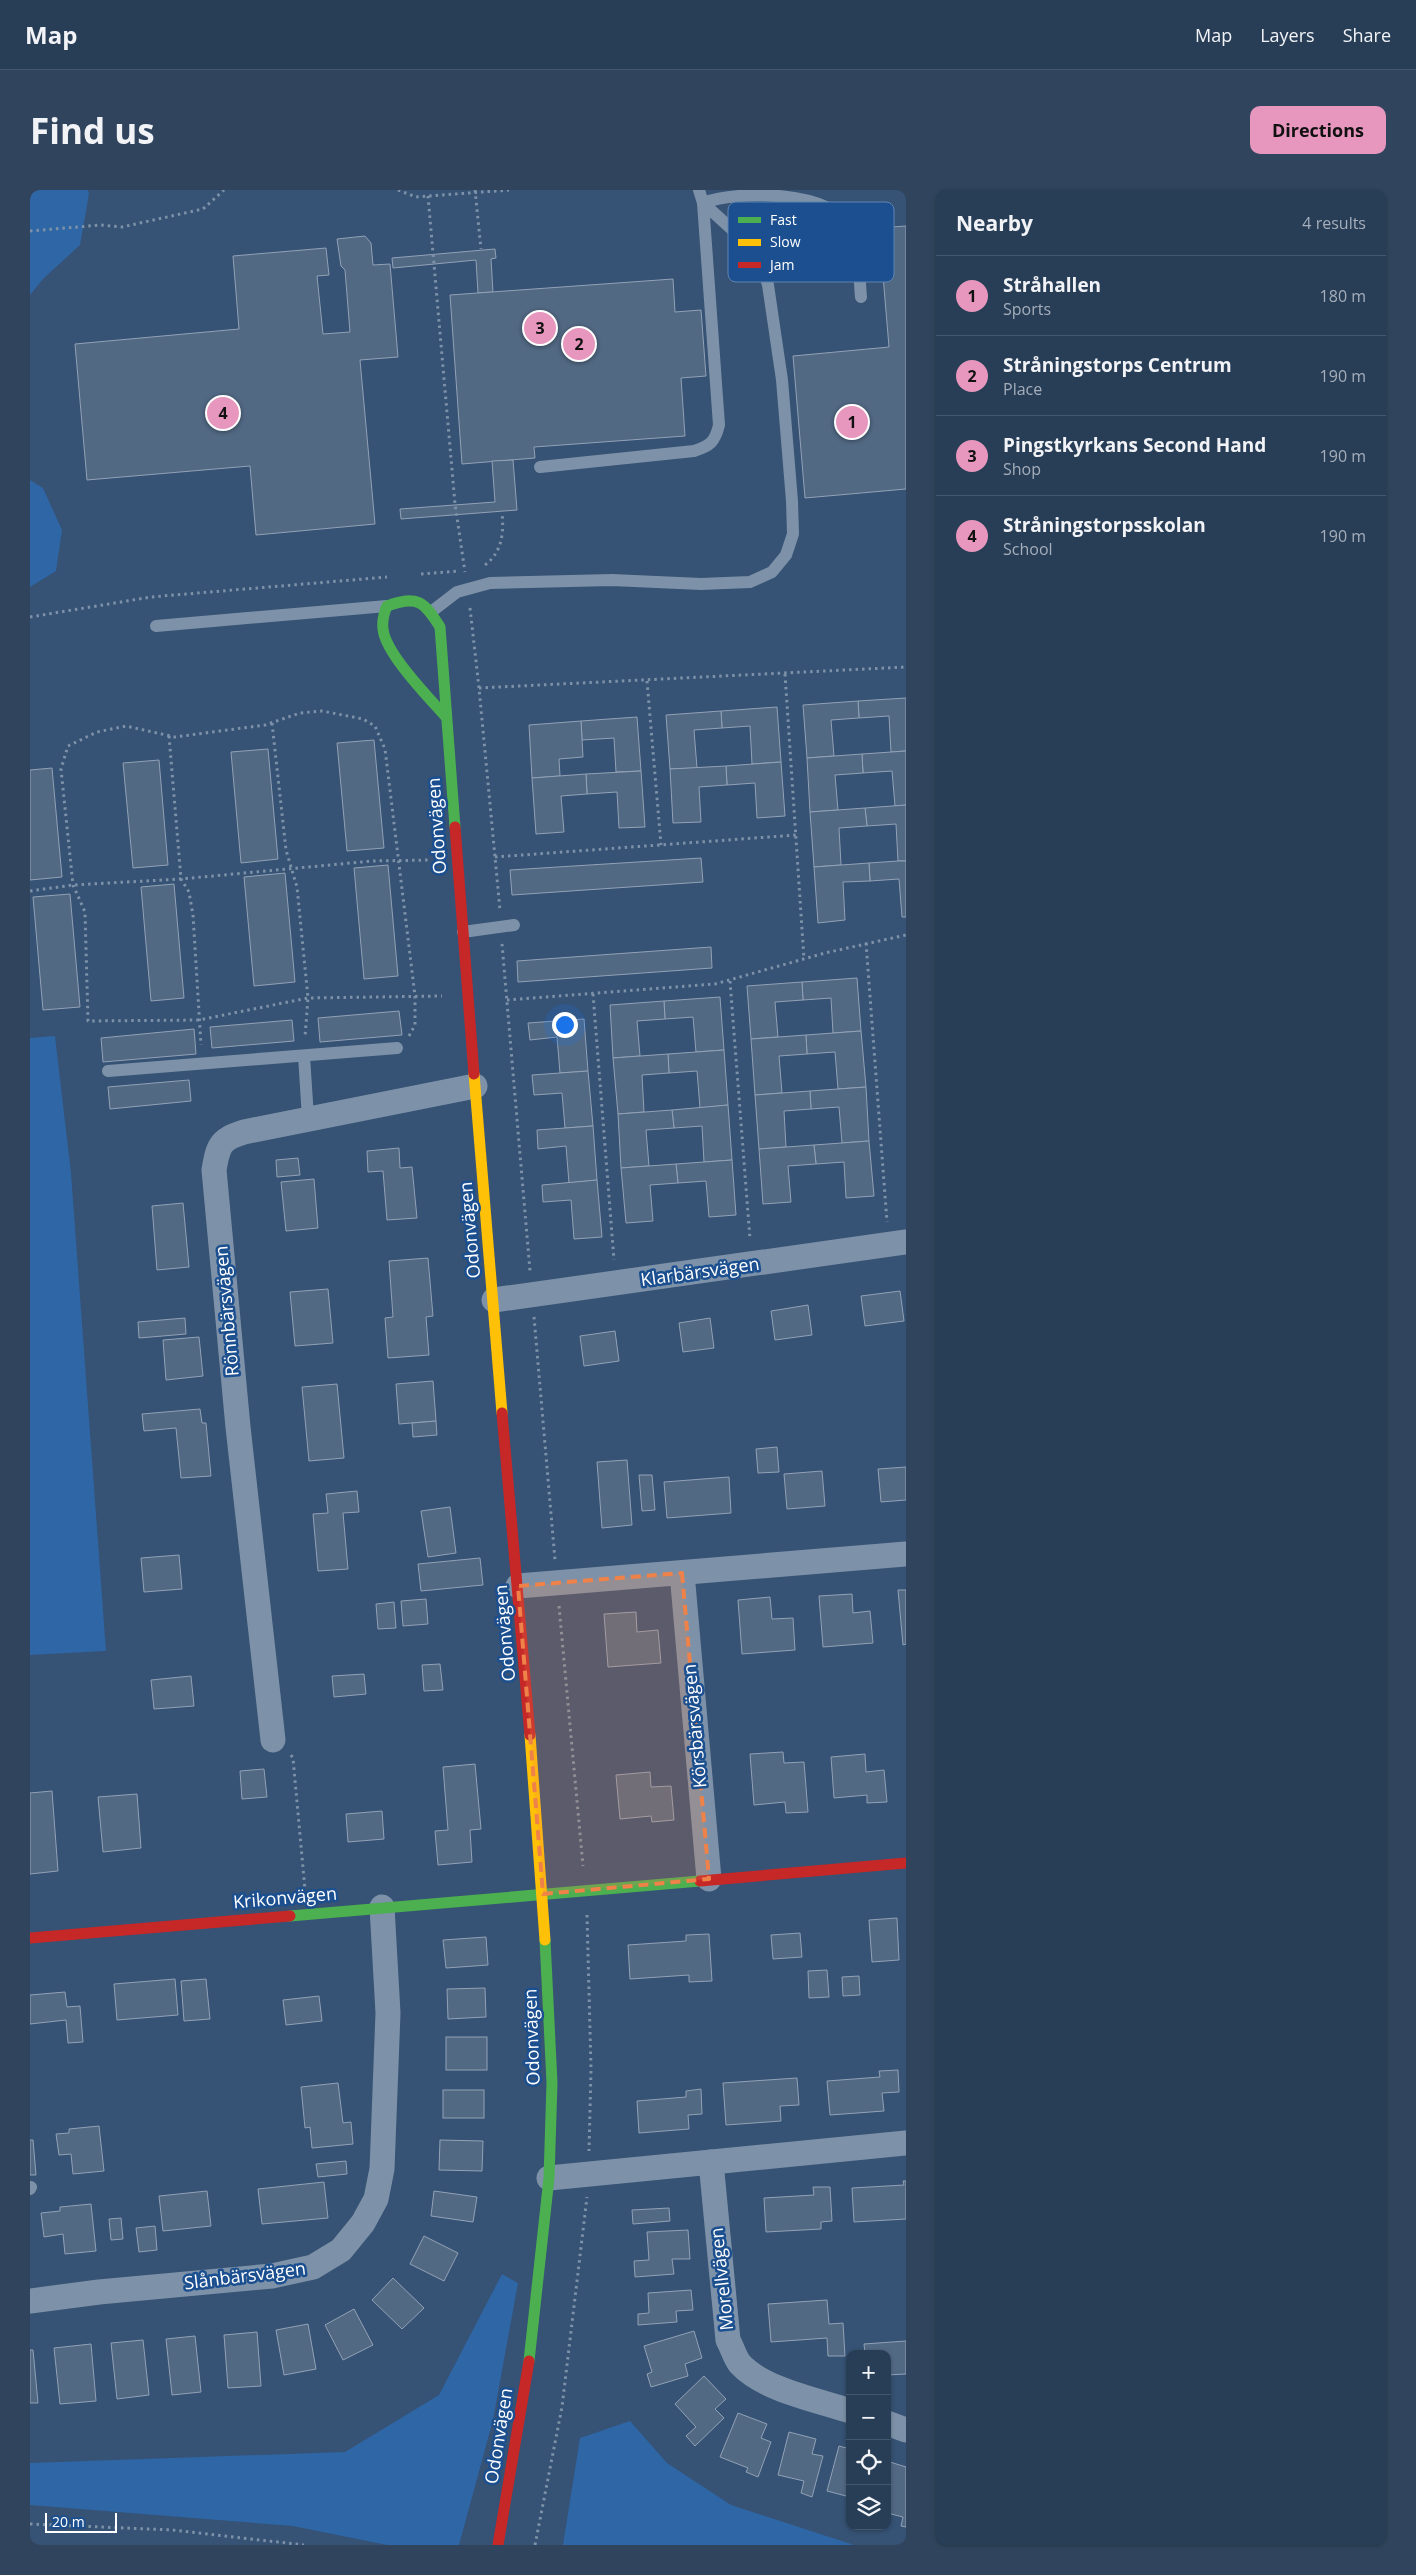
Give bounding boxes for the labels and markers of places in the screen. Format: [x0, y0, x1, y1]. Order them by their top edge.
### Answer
pin: 3 [524, 309, 556, 347]
pin: 2 [563, 325, 595, 363]
pin: 4 [207, 394, 239, 432]
pin: 1 [836, 403, 868, 441]

